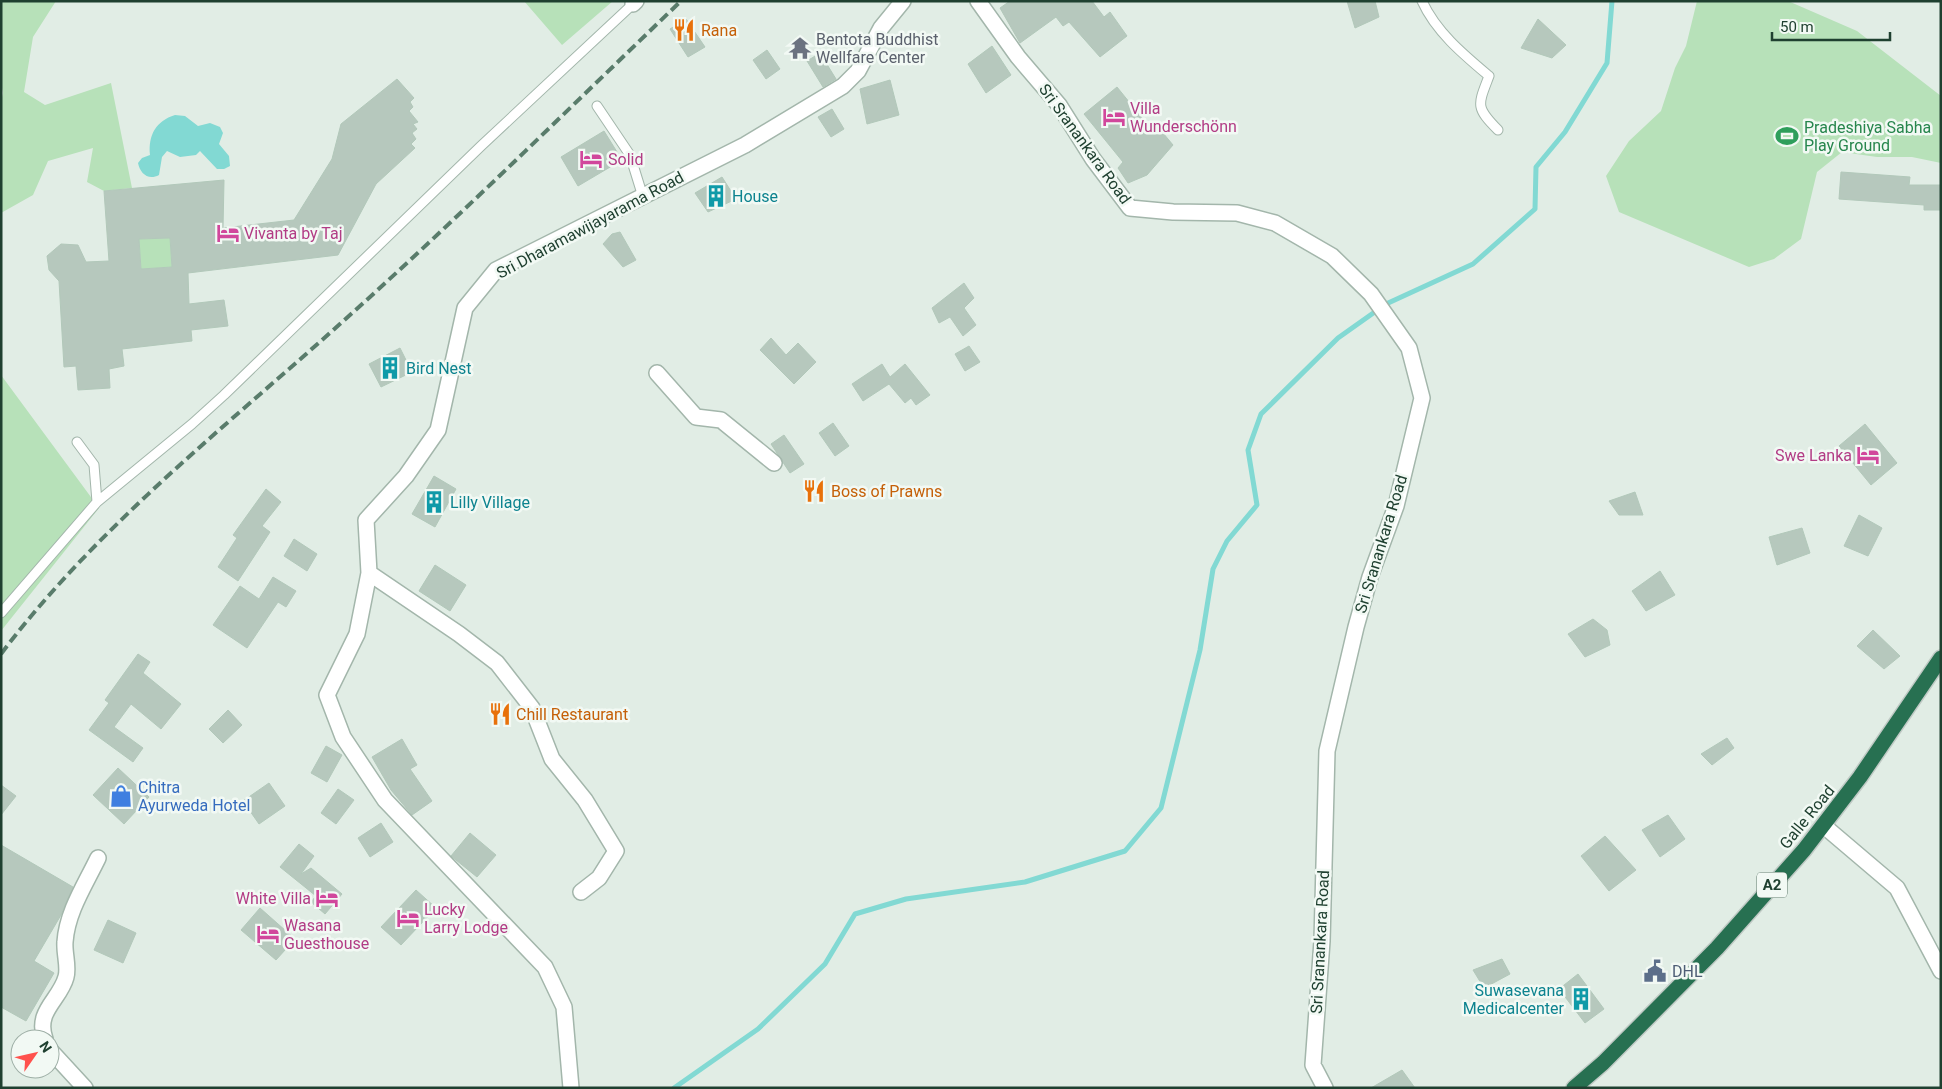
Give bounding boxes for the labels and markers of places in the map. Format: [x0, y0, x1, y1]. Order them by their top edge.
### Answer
restaurant icon: Rana [671, 17, 697, 43]
place label: Rana [701, 21, 737, 40]
place label: Bentota Buddhist Wellfare Center [816, 30, 938, 67]
temple icon: Bentota Buddhist Wellfare Center [787, 35, 813, 61]
place label: Villa Wunderschönn [1130, 99, 1237, 136]
hotel icon: Villa Wunderschönn [1101, 104, 1127, 130]
place label: Pradeshiya Sabha Play Ground [1804, 118, 1931, 155]
sports icon: Pradeshiya Sabha Play Ground [1774, 123, 1800, 149]
hotel icon: Solid [578, 146, 604, 172]
place label: Solid [608, 150, 643, 169]
building icon: House [703, 183, 729, 209]
place label: House [732, 187, 778, 206]
hotel icon: Vivanta by Taj [215, 220, 241, 246]
place label: Vivanta by Taj [244, 224, 342, 243]
building icon: Bird Nest [377, 355, 403, 381]
place label: Bird Nest [406, 359, 472, 378]
hotel icon: Swe Lanka [1855, 442, 1881, 468]
place label: Swe Lanka [1775, 446, 1852, 465]
restaurant icon: Boss of Prawns [801, 478, 827, 504]
place label: Boss of Prawns [831, 482, 942, 501]
building icon: Lilly Village [421, 489, 447, 515]
place label: Lilly Village [450, 493, 530, 512]
restaurant icon: Chill Restaurant [487, 701, 513, 727]
place label: Chill Restaurant [516, 705, 628, 724]
place label: Chitra Ayurweda Hotel [138, 778, 250, 815]
shop icon: Chitra Ayurweda Hotel [108, 783, 134, 809]
hotel icon: White Villa [314, 885, 340, 911]
place label: White Villa [236, 889, 311, 908]
place label: Lucky Larry Lodge [424, 900, 508, 937]
hotel icon: Lucky Larry Lodge [395, 905, 421, 931]
place label: Wasana Guesthouse [284, 916, 369, 953]
hotel icon: Wasana Guesthouse [255, 921, 281, 947]
public building icon: DHL [1642, 958, 1668, 984]
place label: DHL [1672, 962, 1703, 981]
place label: Suwasevana Medicalcenter [1463, 981, 1565, 1018]
building icon: Suwasevana Medicalcenter [1568, 986, 1594, 1012]

